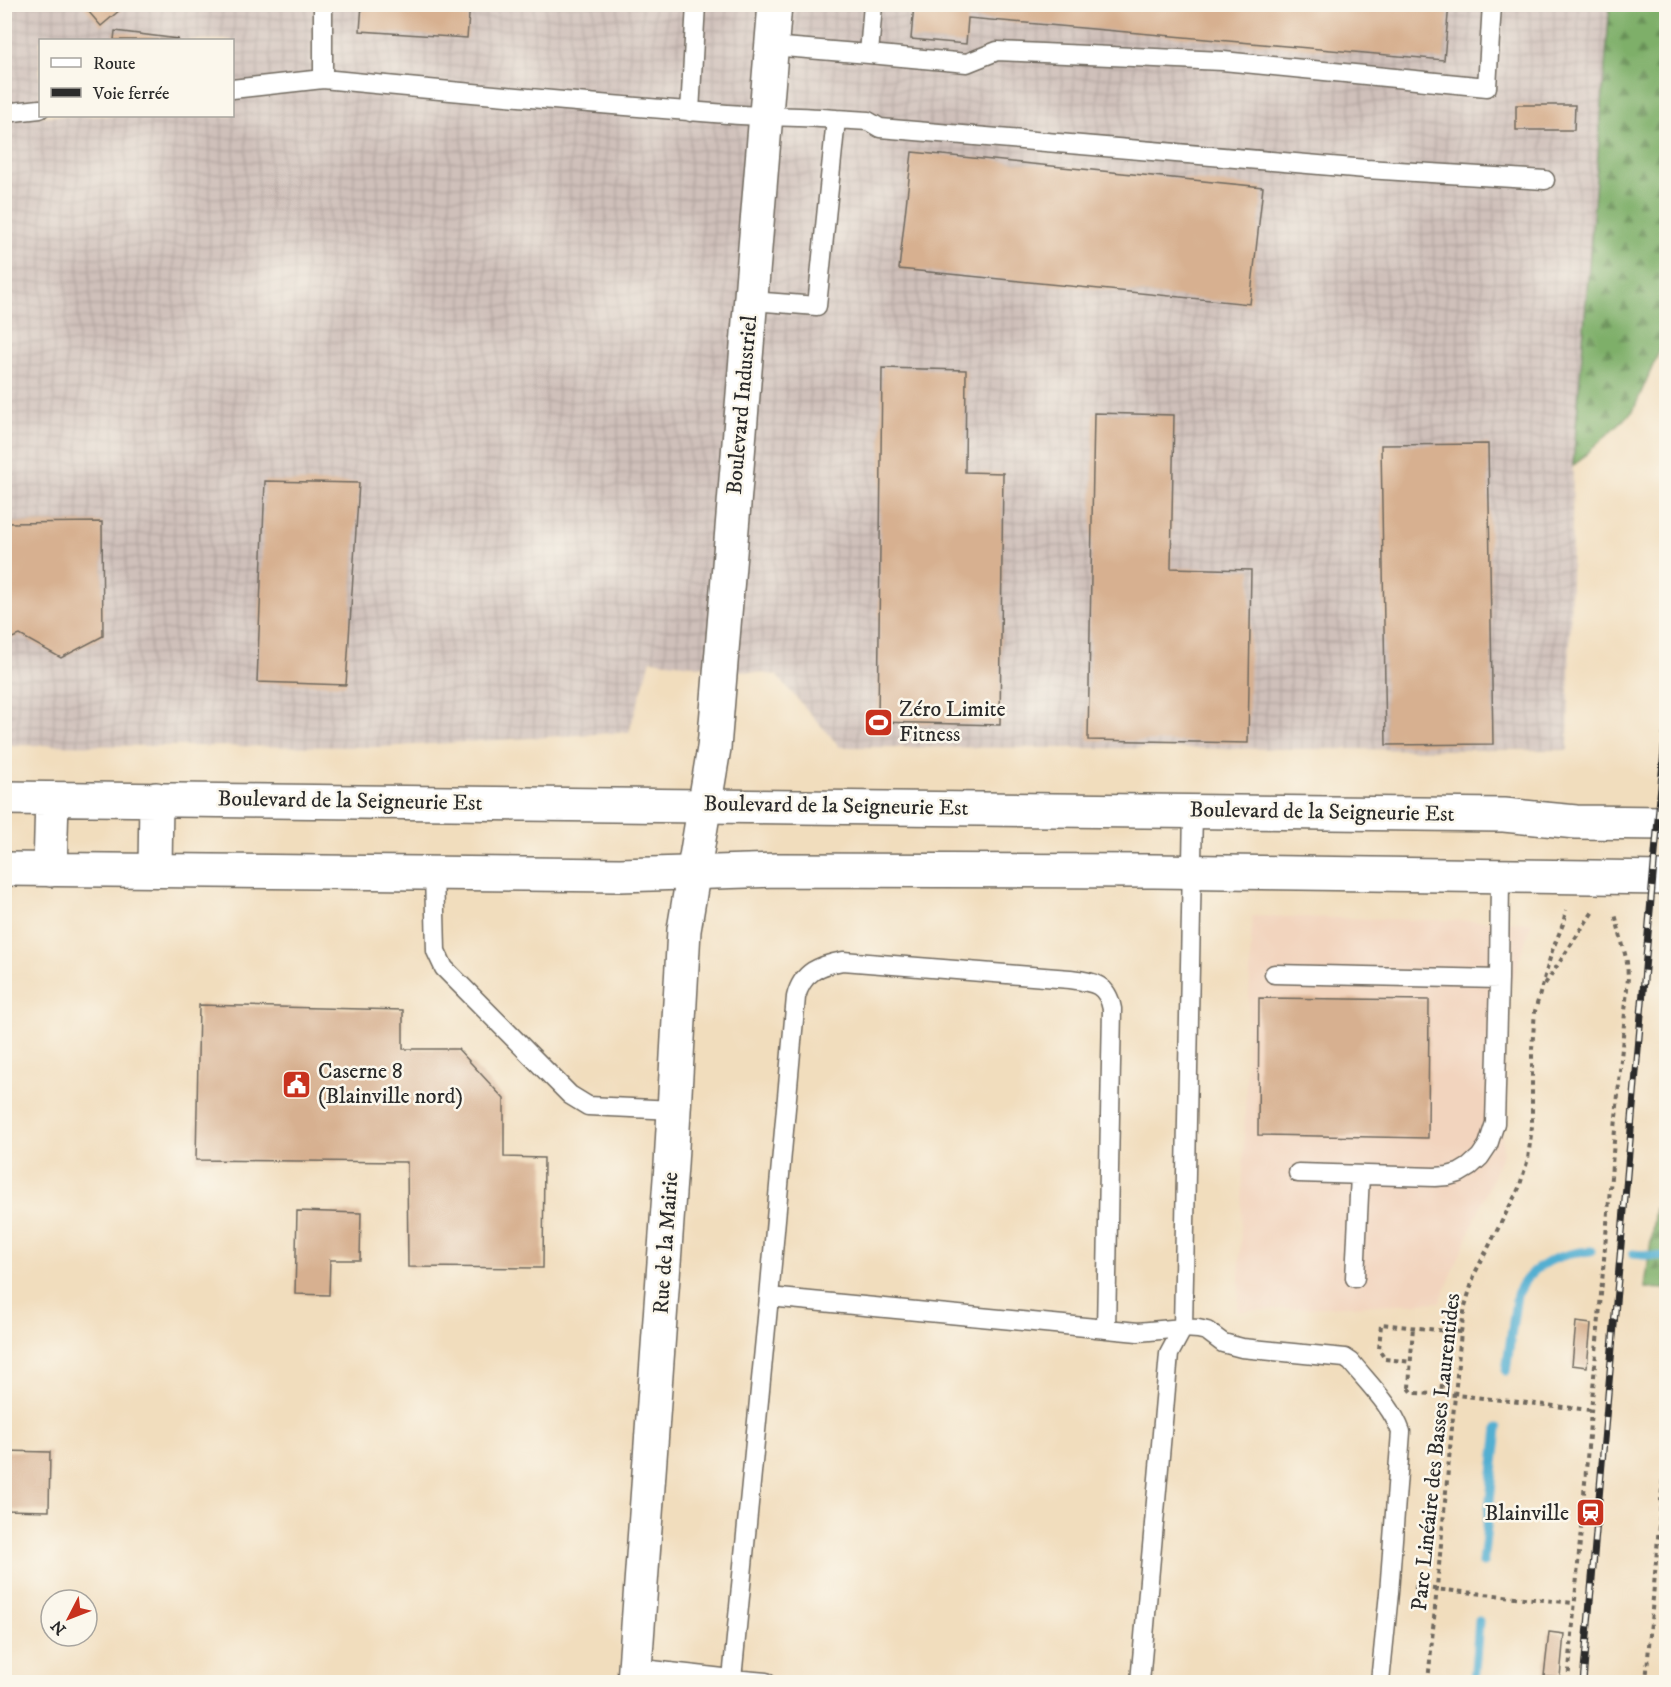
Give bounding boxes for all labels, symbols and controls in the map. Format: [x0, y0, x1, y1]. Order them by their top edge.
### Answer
legend [39, 39, 234, 117]
text: Route [93, 53, 136, 75]
text: Voie ferrée [92, 83, 170, 105]
street label: Boulevard Industriel [721, 314, 763, 496]
place label: Zéro Limite Fitness [899, 696, 1006, 748]
sports icon: Zéro Limite Fitness [862, 706, 894, 738]
street label: Boulevard de la Seigneurie Est [217, 785, 483, 817]
street label: Boulevard de la Seigneurie Est [703, 790, 969, 822]
street label: Boulevard de la Seigneurie Est [1189, 796, 1455, 828]
place label: Caserne 8 (Blainville nord) [318, 1058, 463, 1110]
public building icon: Caserne 8 (Blainville nord) [281, 1068, 313, 1100]
street label: Rue de la Mairie [648, 1171, 684, 1315]
street label: Parc Linéaire des Basses Laurentides [1406, 1292, 1466, 1612]
station icon: Blainville [1574, 1497, 1606, 1529]
place label: Blainville [1485, 1500, 1569, 1527]
north arrow [39, 1588, 99, 1648]
text: N [47, 1616, 70, 1639]

